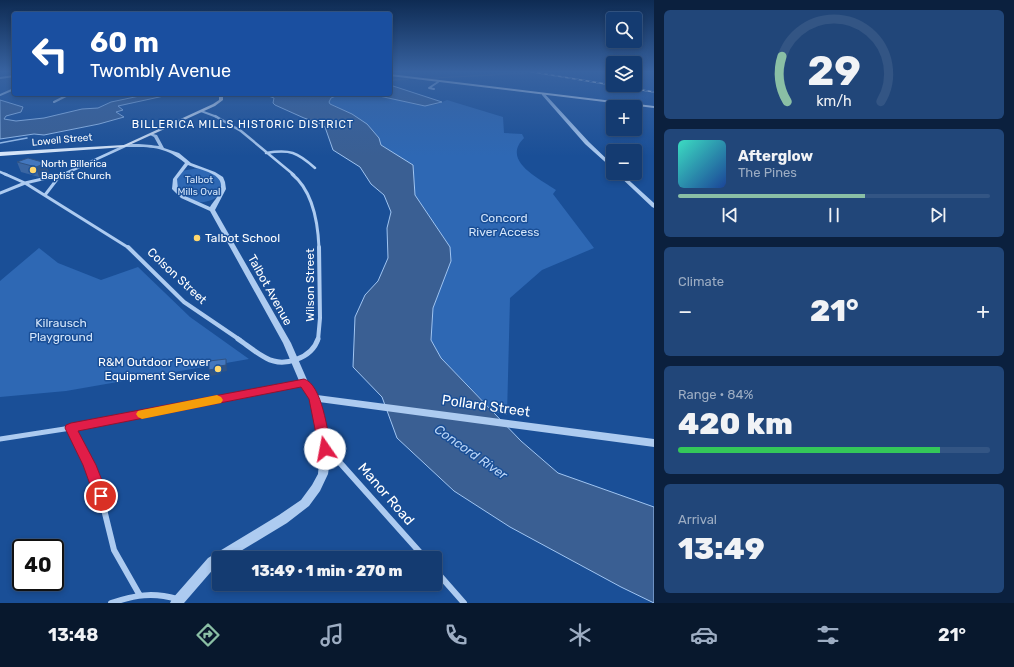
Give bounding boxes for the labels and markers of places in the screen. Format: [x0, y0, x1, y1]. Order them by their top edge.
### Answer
place label: North Billerica Baptist Church [41, 158, 111, 182]
marker: North Billerica Baptist Church [28, 165, 38, 175]
place label: Talbot School [205, 231, 280, 245]
marker: Talbot School [192, 233, 202, 243]
place label: R&M Outdoor Power Equipment Service [98, 355, 210, 383]
marker: R&M Outdoor Power Equipment Service [213, 364, 223, 374]
pin [84, 479, 118, 513]

